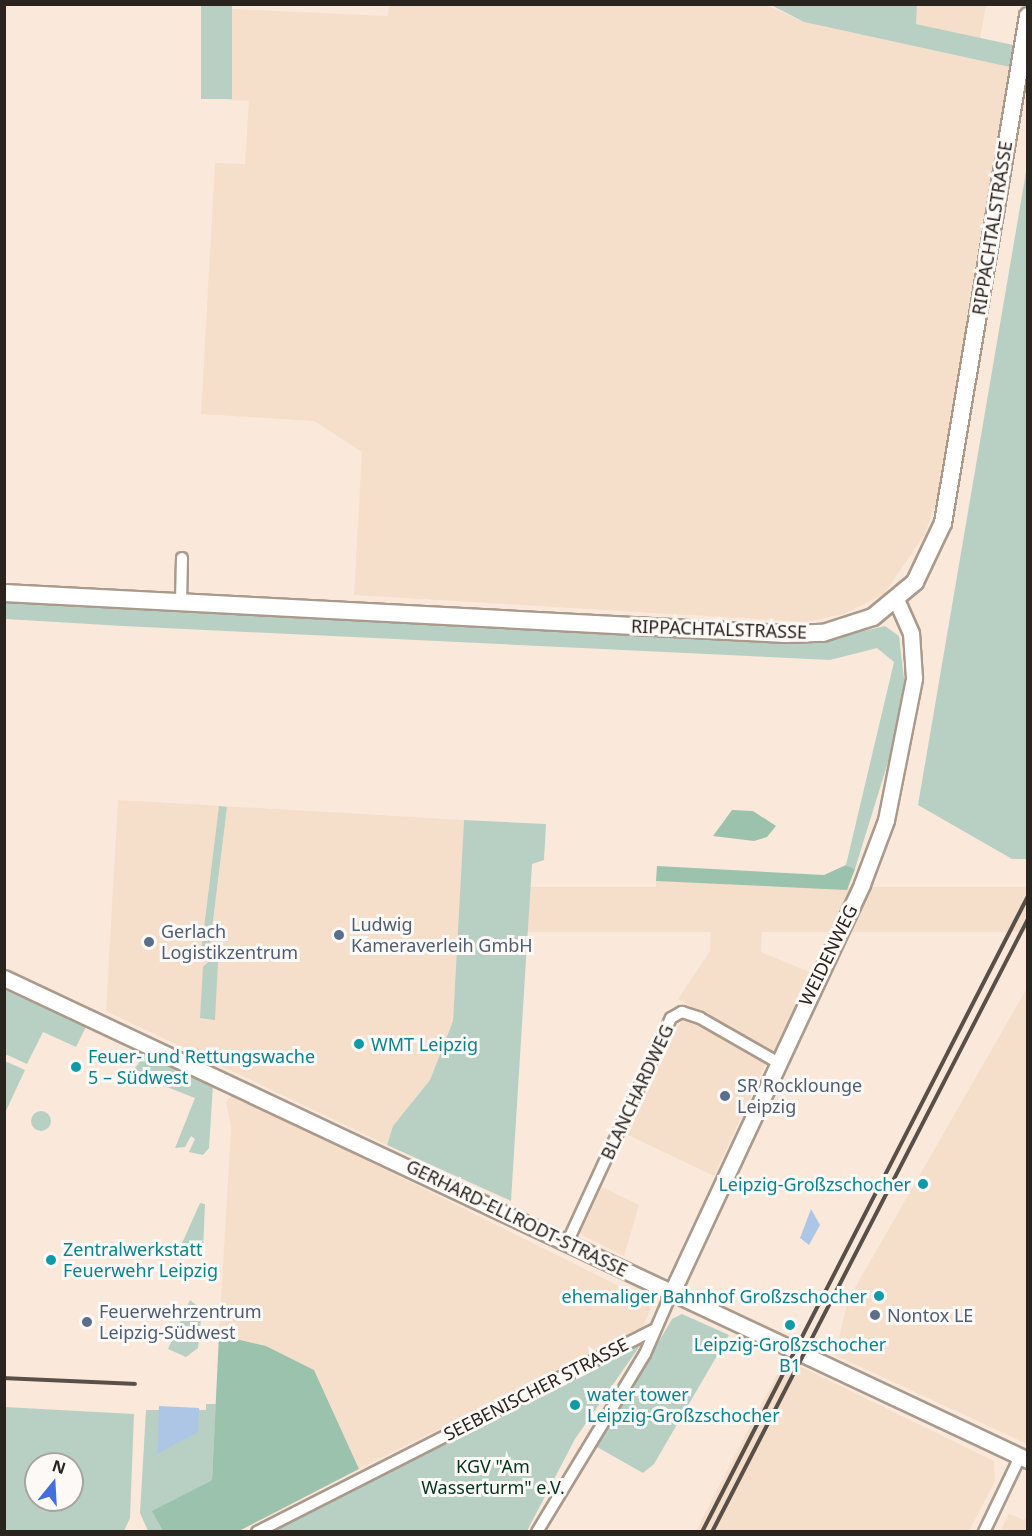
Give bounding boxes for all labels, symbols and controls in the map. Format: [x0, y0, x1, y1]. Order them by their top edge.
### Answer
street label: RIPPACHTALSTRASSE [968, 139, 1016, 317]
street label: RIPPACHTALSTRASSE [631, 615, 807, 643]
street label: WEIDENWEG [794, 901, 862, 1009]
place label: Ludwig Kameraverleih GmbH [351, 914, 533, 956]
place label: Gerlach Logistikzentrum [161, 921, 298, 964]
marker: Ludwig Kameraverleih GmbH [332, 928, 346, 942]
marker: Gerlach Logistikzentrum [142, 935, 156, 949]
street label: BLANCHARDWEG [596, 1021, 678, 1163]
place label: WMT Leipzig [371, 1033, 478, 1055]
marker: WMT Leipzig [352, 1037, 366, 1051]
place label: Feuer- und Rettungswache 5 – Südwest [88, 1046, 315, 1088]
marker: Feuer- und Rettungswache 5 – Südwest [69, 1060, 83, 1074]
place label: SR Rocklounge Leipzig [737, 1075, 862, 1118]
marker: SR Rocklounge Leipzig [718, 1089, 732, 1103]
street label: GERHARD-ELLRODT-STRASSE [403, 1155, 631, 1281]
place label: Leipzig-Großzschocher [718, 1173, 911, 1195]
marker: Leipzig-Großzschocher [916, 1177, 930, 1191]
place label: Zentralwerkstatt Feuerwehr Leipzig [63, 1239, 218, 1282]
marker: Zentralwerkstatt Feuerwehr Leipzig [44, 1253, 58, 1267]
place label: ehemaliger Bahnhof Großzschocher [562, 1285, 867, 1307]
marker: ehemaliger Bahnhof Großzschocher [872, 1289, 886, 1303]
place label: Feuerwehrzentrum Leipzig-Südwest [99, 1301, 262, 1344]
place label: Nontox LE [887, 1304, 973, 1326]
marker: Nontox LE [868, 1308, 882, 1322]
marker: Feuerwehrzentrum Leipzig-Südwest [80, 1315, 94, 1329]
marker: Leipzig-Großzschocher B1 [783, 1318, 797, 1332]
street label: SEEBENISCHER STRASSE [440, 1333, 632, 1445]
place label: Leipzig-Großzschocher B1 [694, 1334, 886, 1376]
place label: water tower Leipzig-Großzschocher [587, 1384, 780, 1426]
marker: water tower Leipzig-Großzschocher [568, 1398, 582, 1412]
north arrow [24, 1452, 84, 1512]
text: N [49, 1454, 69, 1479]
park label: KGV "Am Wasserturm" e.V. [421, 1456, 565, 1498]

